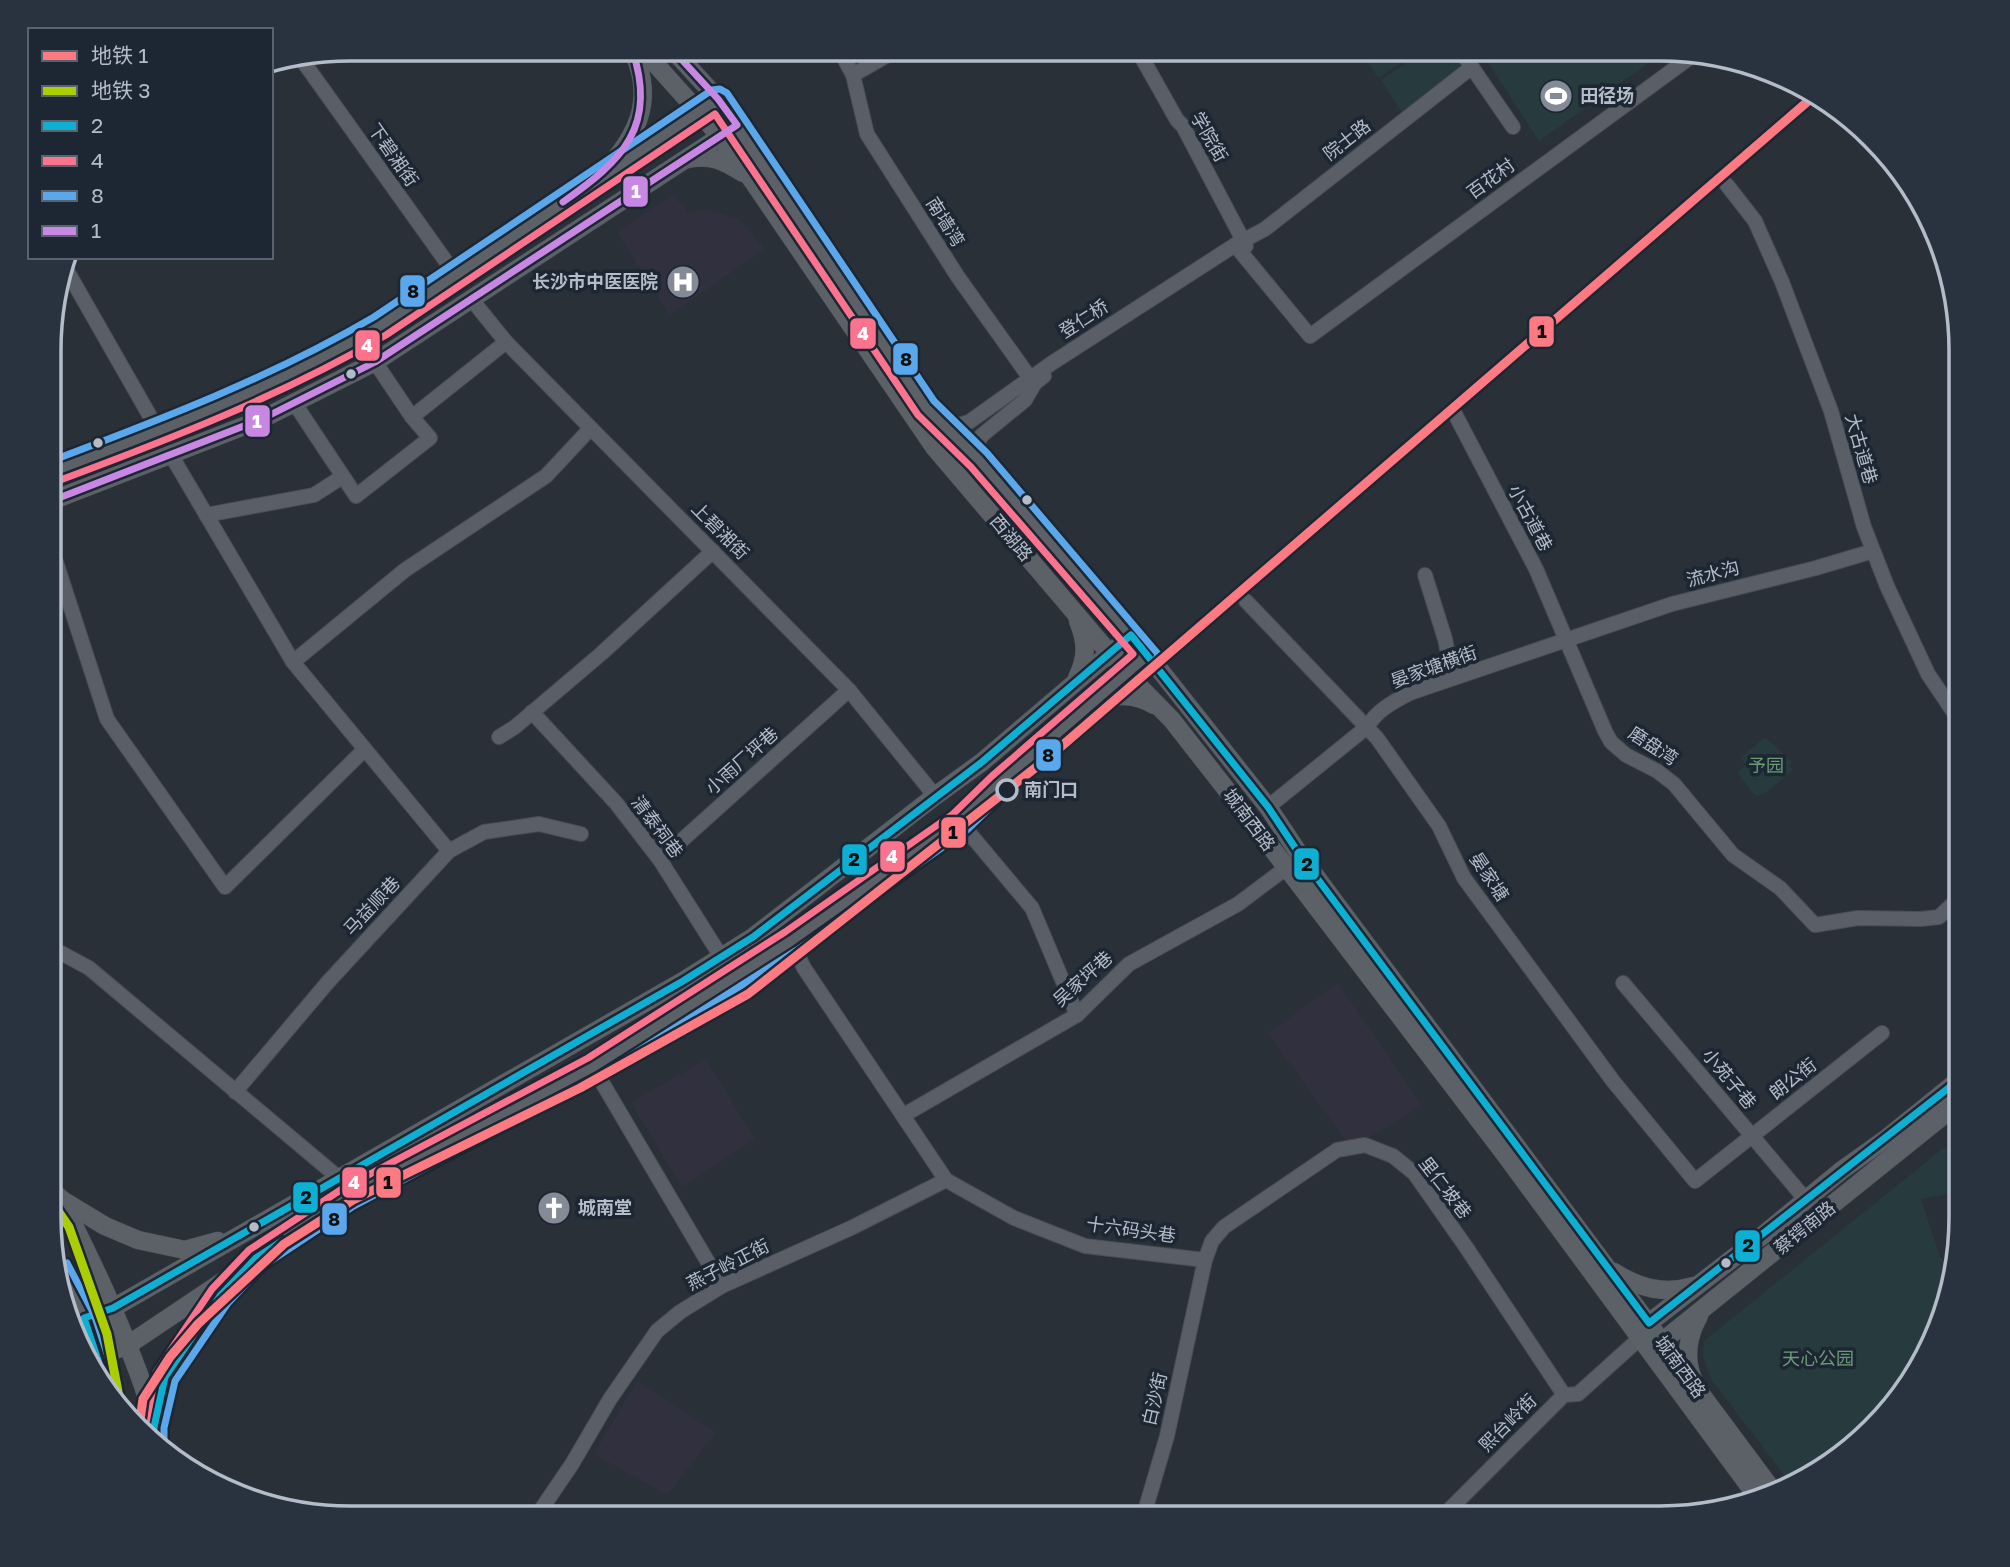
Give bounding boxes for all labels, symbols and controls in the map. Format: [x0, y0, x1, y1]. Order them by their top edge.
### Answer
legend [28, 28, 273, 259]
text: 地铁 1 [91, 42, 148, 68]
text: 地铁 3 [91, 77, 151, 103]
sports icon: 田径场 [1537, 77, 1575, 115]
place label: 田径场 [1580, 84, 1634, 106]
street label: 学院街 [1187, 108, 1233, 165]
text: 2 [91, 112, 103, 138]
street label: 院士路 [1318, 114, 1374, 165]
street label: 下碧湘街 [364, 119, 423, 190]
text: 4 [91, 147, 104, 173]
street label: 百花村 [1462, 153, 1519, 203]
line badge: 1 [622, 175, 649, 208]
text: 1 [631, 179, 641, 202]
text: 8 [91, 182, 104, 208]
street label: 南墙湾 [922, 193, 969, 250]
text: 1 [91, 217, 101, 243]
hospital icon: 长沙市中医医院 [664, 263, 702, 301]
place label: 长沙市中医医院 [532, 270, 658, 292]
line badge: 8 [399, 274, 426, 308]
text: 8 [407, 279, 419, 302]
street label: 登仁桥 [1055, 294, 1112, 342]
line badge: 1 [1528, 315, 1555, 348]
line badge: 4 [849, 317, 877, 350]
text: 1 [1537, 319, 1547, 342]
text: 4 [857, 321, 869, 344]
line badge: 4 [354, 329, 381, 362]
text: 4 [361, 333, 373, 356]
line badge: 8 [892, 342, 919, 376]
text: 8 [900, 347, 912, 370]
unlabelled marker [344, 367, 358, 381]
line badge: 1 [244, 404, 271, 438]
text: 1 [252, 409, 262, 432]
street label: 大古道巷 [1841, 411, 1882, 486]
unlabelled marker [91, 436, 105, 450]
street label: 小古道巷 [1504, 481, 1557, 554]
unlabelled marker [1020, 493, 1034, 507]
street label: 上碧湘街 [687, 497, 754, 564]
street label: 西湖路 [986, 510, 1038, 565]
street label: 流水沟 [1684, 555, 1742, 591]
street label: 晏家塘横街 [1388, 640, 1480, 692]
street label: 磨盘湾 [1625, 721, 1682, 769]
street label: 小雨厂坪巷 [701, 722, 782, 799]
line badge: 8 [1035, 738, 1062, 772]
text: 8 [1042, 743, 1054, 766]
park label: 予园 [1748, 754, 1784, 776]
place label: 南门口 [1024, 778, 1078, 800]
marker: 南门口 [996, 779, 1018, 801]
street label: 城南西路 [1219, 784, 1280, 855]
street label: 清泰祠巷 [627, 791, 688, 862]
line badge: 1 [940, 816, 967, 849]
text: 1 [948, 820, 958, 843]
line badge: 4 [879, 840, 906, 873]
line badge: 2 [841, 843, 868, 876]
text: 4 [886, 844, 898, 867]
text: 2 [848, 847, 860, 870]
line badge: 2 [1293, 847, 1320, 881]
street label: 晏家塘 [1466, 848, 1514, 905]
text: 2 [1301, 852, 1313, 875]
street label: 马益顺巷 [339, 871, 404, 939]
street label: 吴家坪巷 [1048, 946, 1116, 1011]
street label: 小苑子巷 [1698, 1044, 1761, 1113]
street label: 朗公街 [1764, 1053, 1820, 1104]
street label: 里仁坡巷 [1415, 1152, 1477, 1223]
line badge: 4 [341, 1166, 368, 1199]
line badge: 1 [375, 1166, 402, 1199]
text: 4 [348, 1170, 360, 1193]
text: 1 [383, 1170, 393, 1193]
line badge: 2 [292, 1181, 319, 1214]
text: 2 [300, 1185, 312, 1208]
church icon: 城南堂 [535, 1189, 573, 1227]
place label: 城南堂 [578, 1196, 632, 1218]
street label: 蔡锷南路 [1769, 1196, 1839, 1258]
line badge: 8 [321, 1202, 348, 1236]
text: 8 [328, 1207, 340, 1230]
street label: 十六码头巷 [1085, 1212, 1177, 1246]
unlabelled marker [247, 1220, 261, 1234]
line badge: 2 [1734, 1229, 1761, 1263]
text: 2 [1742, 1233, 1754, 1256]
street label: 燕子岭正街 [682, 1234, 773, 1294]
unlabelled marker [1719, 1256, 1733, 1270]
street label: 城南西路 [1651, 1331, 1711, 1402]
park label: 天心公园 [1782, 1347, 1854, 1369]
street label: 白沙街 [1137, 1370, 1171, 1428]
street label: 熙台岭街 [1474, 1389, 1541, 1456]

